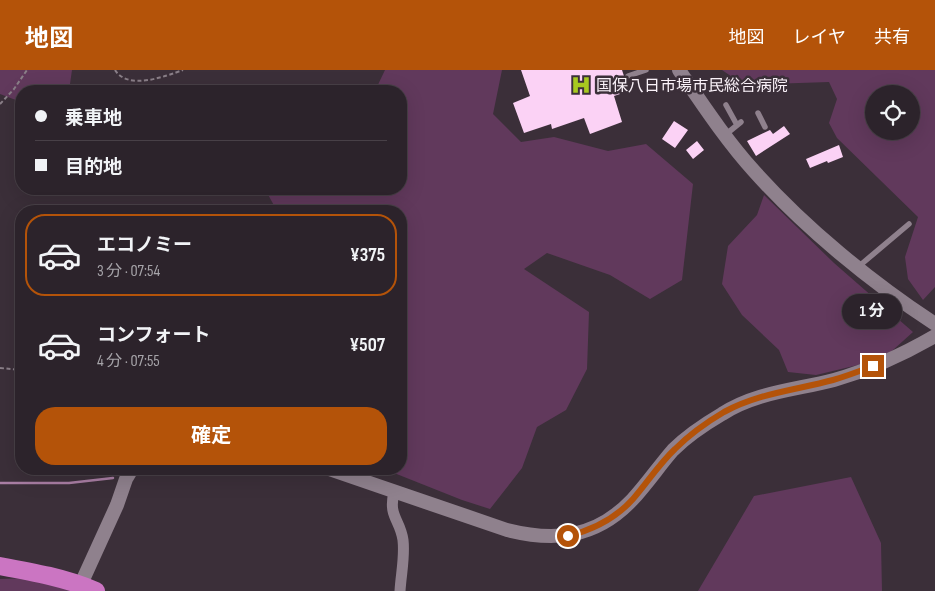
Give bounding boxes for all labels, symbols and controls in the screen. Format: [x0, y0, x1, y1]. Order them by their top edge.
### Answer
text: 地図 [25, 24, 73, 53]
text: 地図 [729, 27, 765, 48]
text: レイヤ [793, 27, 846, 48]
text: 共有 [874, 27, 910, 48]
hospital icon: 国保八日市場市民総合病院 [570, 74, 592, 96]
place label: 国保八日市場市民総合病院 [596, 77, 788, 96]
map controls [865, 85, 920, 140]
button: locate [865, 85, 920, 140]
text: 乗車地 [65, 107, 122, 130]
text: 目的地 [65, 156, 122, 179]
icon: car [37, 233, 82, 278]
text: エコノミー [97, 234, 192, 257]
text: ¥375 [350, 244, 385, 267]
text: 3 分 · 07:54 [97, 262, 160, 281]
callout: 1 分 [843, 294, 903, 328]
text: 1 分 [860, 302, 884, 321]
icon: car [37, 323, 82, 368]
text: コンフォート [97, 324, 210, 347]
text: ¥507 [350, 334, 385, 357]
text: 4 分 · 07:55 [97, 352, 160, 371]
route end [862, 355, 884, 377]
button: 確定 [35, 407, 387, 465]
route start [557, 525, 579, 547]

